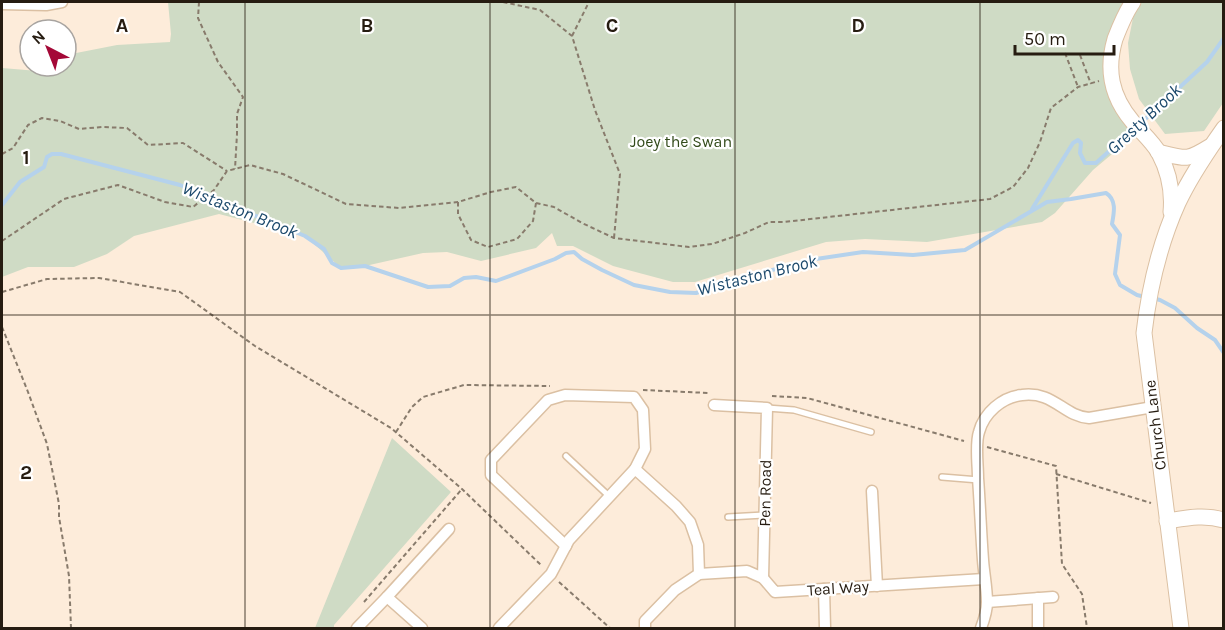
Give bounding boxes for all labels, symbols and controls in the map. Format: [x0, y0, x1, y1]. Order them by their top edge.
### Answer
text: A [116, 14, 129, 37]
text: B [361, 14, 373, 37]
text: C [606, 14, 618, 37]
text: D [851, 14, 865, 37]
north arrow [18, 18, 78, 78]
scale bar [1015, 18, 1114, 56]
text: N [28, 26, 49, 48]
text: 50 m [1024, 28, 1066, 50]
water label: Gresty Brook [1102, 78, 1187, 159]
park label: Joey the Swan [630, 132, 732, 151]
text: 1 [22, 146, 30, 169]
water label: Wistaston Brook [179, 177, 302, 244]
water label: Wistaston Brook [695, 249, 820, 301]
street label: Church Lane [1140, 379, 1170, 471]
street label: Pen Road [755, 459, 775, 527]
text: 2 [20, 461, 32, 484]
street label: Teal Way [806, 576, 870, 600]

